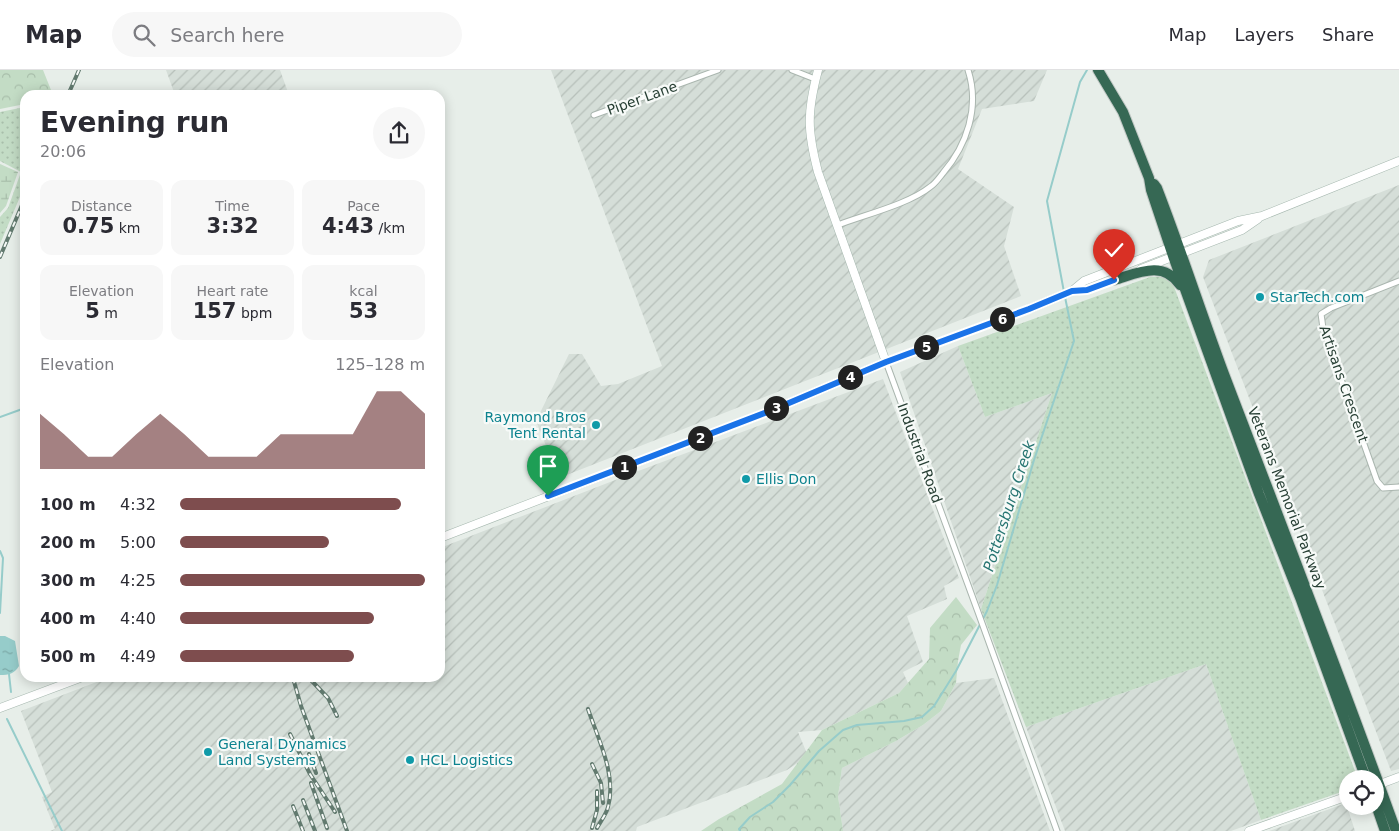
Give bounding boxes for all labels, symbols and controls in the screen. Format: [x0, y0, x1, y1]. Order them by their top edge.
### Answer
search box [112, 12, 462, 57]
text: Map [25, 21, 82, 49]
icon: search [130, 21, 158, 49]
text: Search here [170, 24, 284, 46]
text: Map [1168, 24, 1206, 45]
text: Layers [1234, 24, 1294, 45]
text: Share [1322, 24, 1374, 45]
street label: Piper Lane [605, 78, 679, 118]
text: Evening run [40, 106, 229, 139]
button: share [373, 107, 425, 159]
text: 20:06 [40, 142, 86, 161]
text: Distance [71, 198, 132, 214]
text: Time [215, 198, 250, 214]
text: Pace [347, 198, 380, 214]
text: 0.75 [62, 214, 114, 238]
text: 3:32 [206, 214, 259, 238]
text: 4:43 [322, 214, 374, 238]
text: km [114, 220, 141, 236]
text: /km [374, 220, 405, 236]
pin [1093, 229, 1135, 280]
icon: check [1100, 236, 1128, 264]
text: Elevation [69, 283, 134, 299]
text: Heart rate [197, 283, 268, 299]
text: kcal [349, 283, 378, 299]
place label: StarTech.com [1270, 289, 1364, 305]
marker: StarTech.com [1254, 291, 1266, 303]
text: 5 [85, 299, 100, 323]
text: 157 [193, 299, 236, 323]
text: 53 [349, 299, 378, 323]
text: m [100, 305, 118, 321]
text: bpm [236, 305, 272, 321]
pin: 6 [990, 306, 1014, 332]
text: 6 [998, 311, 1007, 327]
street label: Artisans Crescent [1316, 323, 1372, 445]
pin: 5 [914, 334, 938, 360]
text: 5 [922, 339, 931, 355]
text: Elevation [40, 355, 114, 374]
text: 125–128 m [335, 355, 425, 374]
pin: 4 [838, 364, 862, 390]
text: 4 [846, 369, 855, 385]
pin: 3 [764, 396, 788, 420]
text: 3 [772, 400, 781, 416]
street label: Industrial Road [894, 401, 946, 505]
street label: Veterans Memorial Parkway [1245, 404, 1329, 592]
place label: Raymond Bros Tent Rental [484, 409, 586, 441]
marker: Raymond Bros Tent Rental [590, 419, 602, 431]
pin: 2 [688, 426, 712, 450]
text: 2 [696, 430, 705, 446]
water label: Pottersburg Creek [979, 437, 1039, 574]
pin [527, 445, 569, 496]
icon: arrive [534, 452, 562, 480]
pin: 1 [612, 454, 636, 480]
text: 1 [620, 459, 629, 475]
place label: Ellis Don [756, 471, 816, 487]
marker: Ellis Don [740, 473, 752, 485]
text: 100 m [40, 495, 96, 514]
text: 4:32 [120, 495, 156, 514]
text: 200 m [40, 533, 96, 552]
text: 5:00 [120, 533, 156, 552]
text: 300 m [40, 571, 96, 590]
text: 4:25 [120, 571, 156, 590]
text: 400 m [40, 609, 96, 628]
text: 4:40 [120, 609, 156, 628]
text: 500 m [40, 647, 96, 666]
text: 4:49 [120, 647, 156, 666]
place label: General Dynamics Land Systems [218, 736, 347, 768]
marker: General Dynamics Land Systems [202, 746, 214, 758]
place label: HCL Logistics [420, 752, 513, 768]
marker: HCL Logistics [404, 754, 416, 766]
map controls [1339, 770, 1384, 815]
button: locate [1339, 770, 1384, 815]

